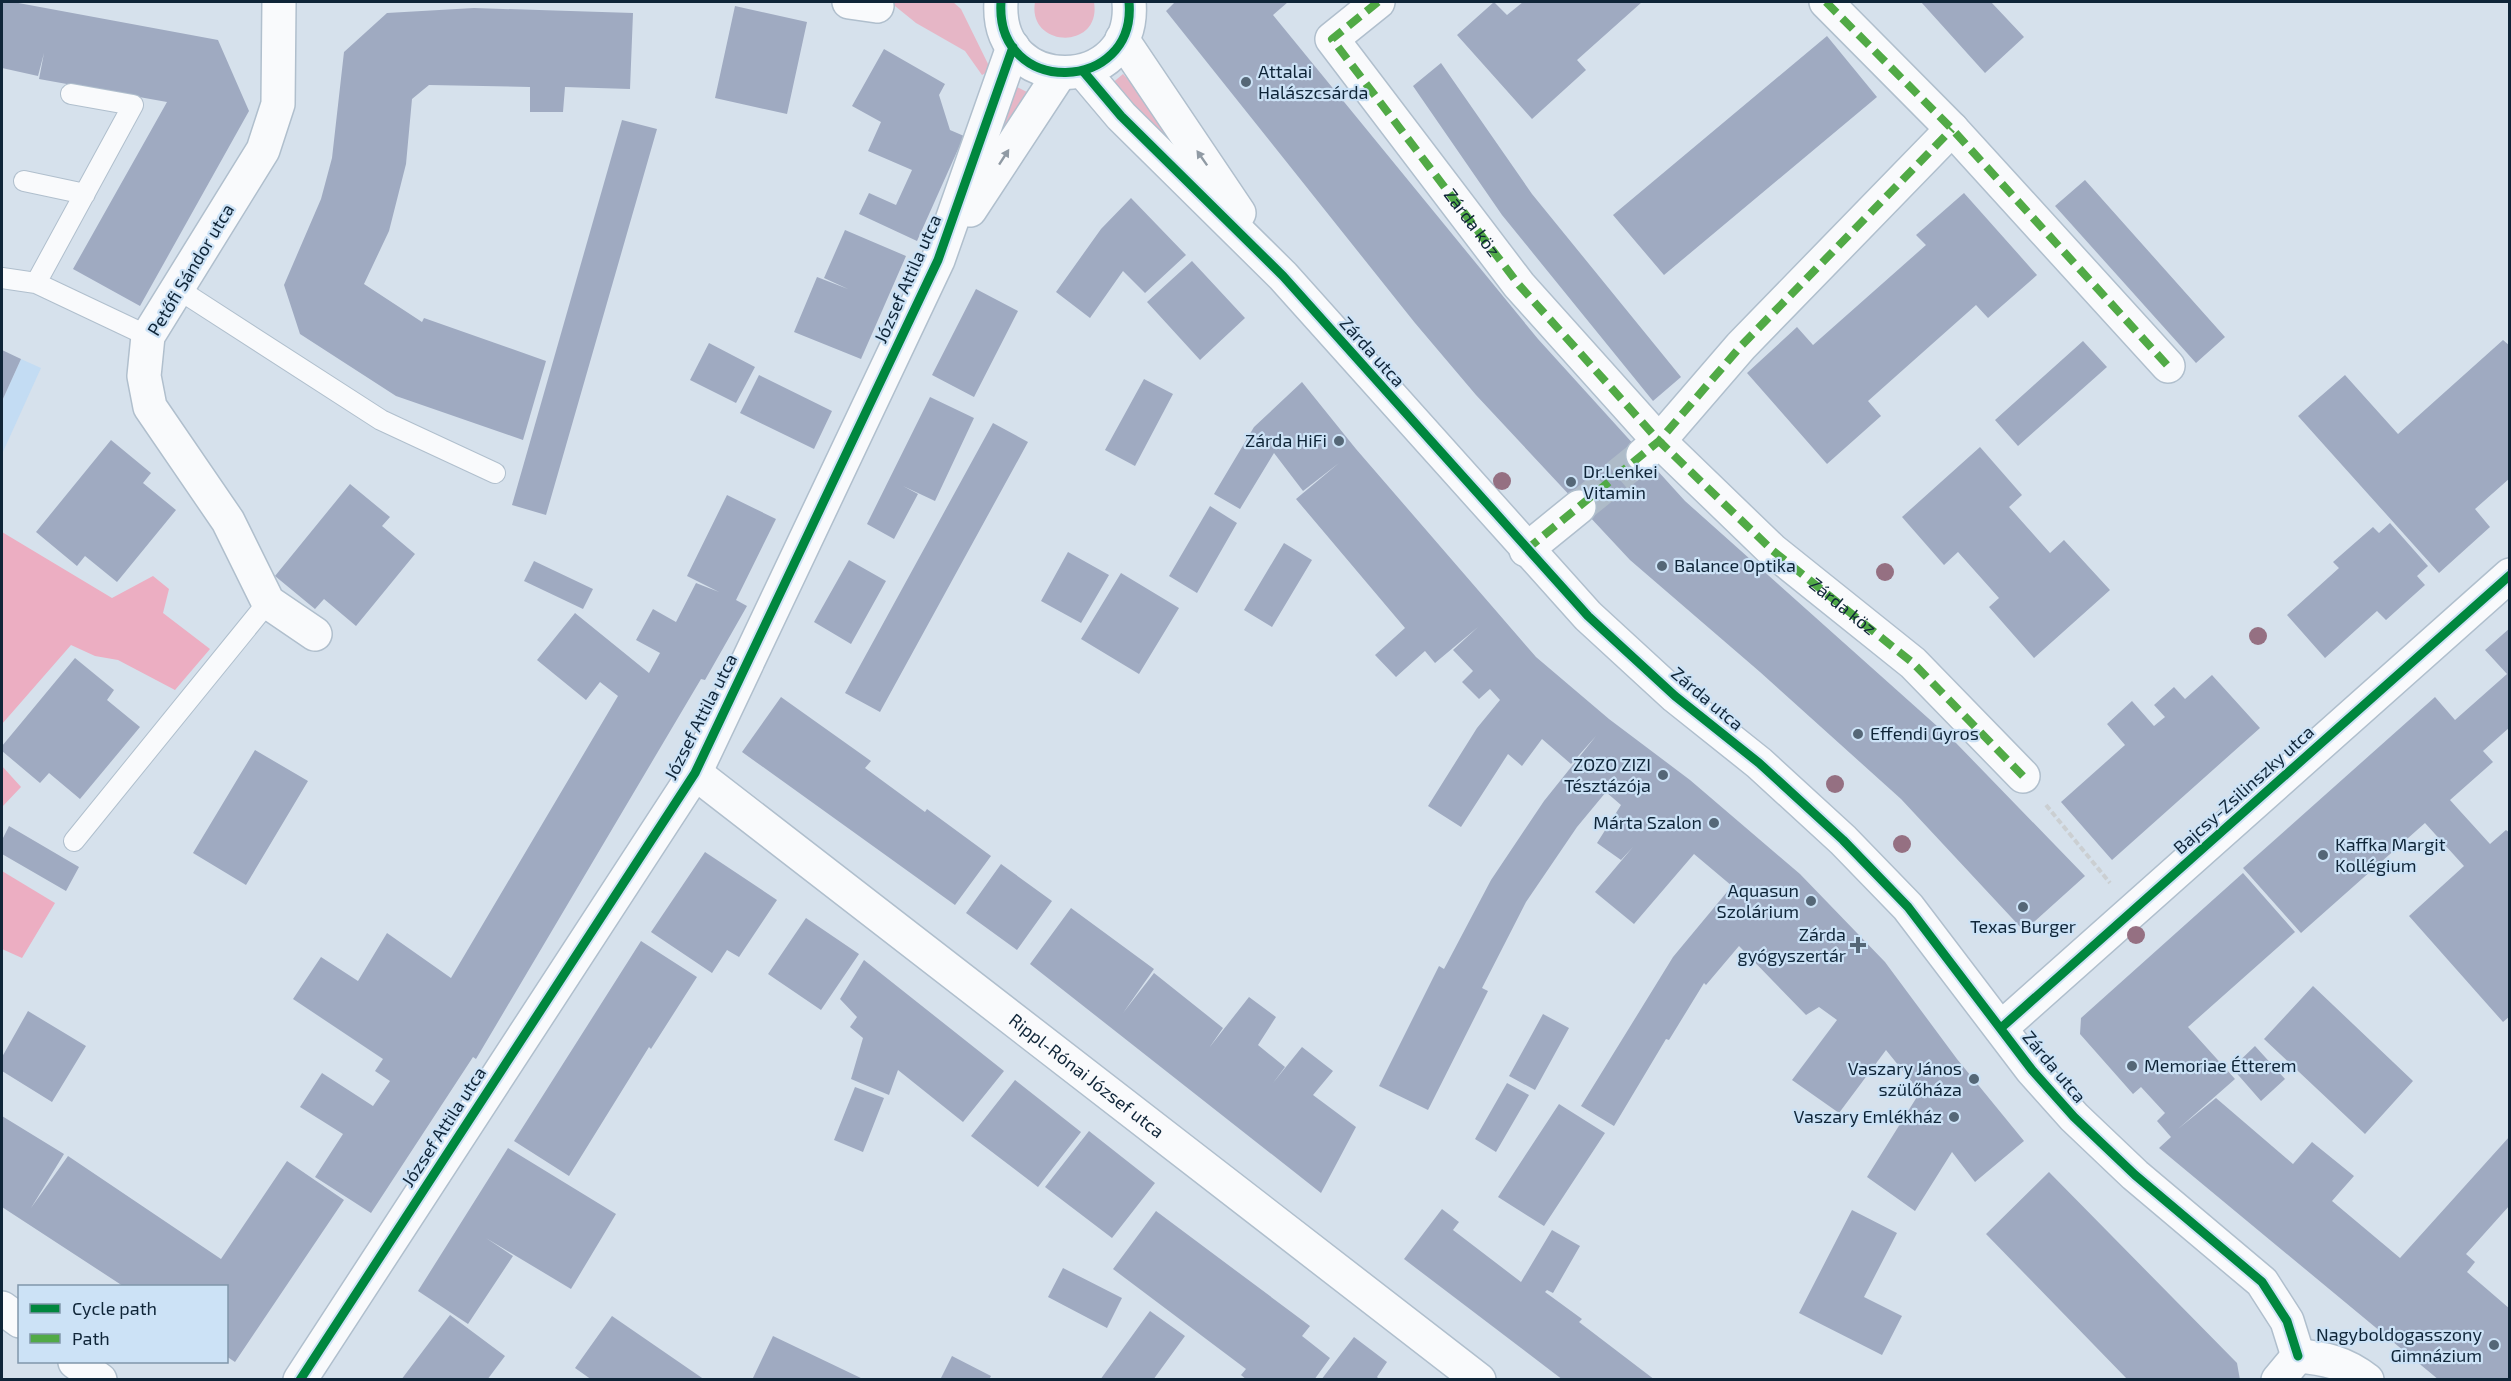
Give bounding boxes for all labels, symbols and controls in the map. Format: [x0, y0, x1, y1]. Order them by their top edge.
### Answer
place label: Attalai Halászcsárda [1258, 60, 1369, 103]
marker: Attalai Halászcsárda [1239, 75, 1253, 89]
one-way arrow [998, 149, 1009, 165]
one-way arrow [1196, 151, 1208, 167]
street label: Zárda köz [1440, 184, 1505, 261]
street label: Petőfi Sándor utca [142, 200, 238, 339]
street label: József Attila utca [869, 211, 945, 346]
street label: Zárda utca [1335, 312, 1410, 391]
place label: Zárda HiFi [1245, 429, 1327, 451]
marker: Zárda HiFi [1332, 434, 1346, 448]
place label: Dr.Lenkei Vitamin [1583, 460, 1658, 503]
marker: Dr.Lenkei Vitamin [1564, 475, 1578, 489]
place label: Balance Optika [1674, 554, 1796, 576]
marker: Balance Optika [1655, 559, 1669, 573]
street label: Zárda köz [1805, 572, 1881, 639]
street label: József Attila utca [659, 650, 741, 783]
street label: Zárda utca [1667, 662, 1748, 735]
street label: Bajcsy-Zsilinszky utca [2169, 720, 2318, 858]
place label: Effendi Gyros [1870, 722, 1979, 744]
marker: Effendi Gyros [1851, 727, 1865, 741]
place label: ZOZO ZIZI Tésztázója [1564, 753, 1651, 796]
marker: ZOZO ZIZI Tésztázója [1656, 768, 1670, 782]
place label: Márta Szalon [1593, 811, 1702, 833]
marker: Márta Szalon [1707, 816, 1721, 830]
place label: Kaffka Margit Kollégium [2335, 833, 2446, 876]
marker: Kaffka Margit Kollégium [2316, 848, 2330, 862]
place label: Aquasun Szolárium [1717, 879, 1799, 922]
marker: Aquasun Szolárium [1804, 894, 1818, 908]
marker: Texas Burger [2016, 900, 2030, 914]
place label: Texas Burger [1970, 915, 2076, 937]
place label: Zárda gyógyszertár [1738, 923, 1846, 966]
marker: Zárda gyógyszertár [1851, 938, 1865, 952]
street label: Rippl-Rónai József utca [1005, 1008, 1169, 1142]
street label: Zárda utca [2018, 1026, 2091, 1107]
place label: Memoriae Étterem [2144, 1054, 2297, 1076]
place label: Vaszary János szülőháza [1848, 1057, 1962, 1100]
marker: Memoriae Étterem [2125, 1059, 2139, 1073]
street label: József Attila utca [396, 1062, 490, 1191]
marker: Vaszary János szülőháza [1967, 1072, 1981, 1086]
place label: Vaszary Emlékház [1794, 1105, 1942, 1127]
marker: Vaszary Emlékház [1947, 1110, 1961, 1124]
legend [18, 1285, 228, 1363]
text: Cycle path [72, 1297, 157, 1319]
place label: Nagyboldogasszony Gimnázium [2316, 1323, 2482, 1366]
text: Path [72, 1327, 110, 1349]
marker: Nagyboldogasszony Gimnázium [2487, 1338, 2501, 1352]

